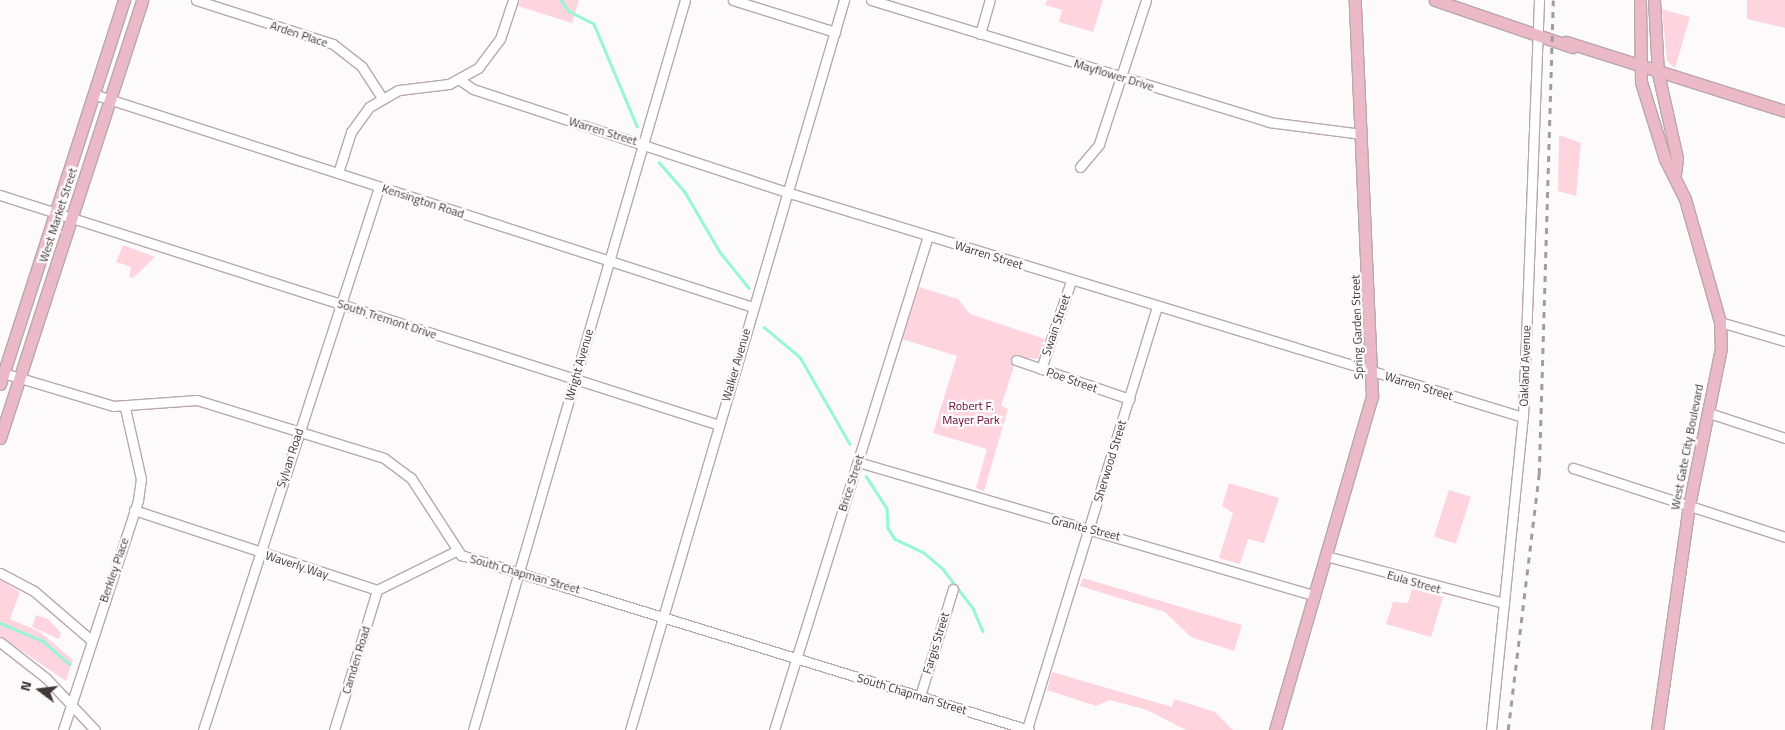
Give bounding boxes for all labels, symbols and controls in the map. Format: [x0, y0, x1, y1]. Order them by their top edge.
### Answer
street label: Arden Place [268, 18, 330, 50]
street label: Mayflower Drive [1072, 56, 1156, 94]
street label: Warren Street [567, 114, 639, 148]
street label: West Market Street [36, 166, 80, 264]
street label: Kensington Road [380, 181, 466, 221]
street label: Warren Street [953, 238, 1025, 272]
street label: Spring Garden Street [1348, 274, 1366, 380]
street label: Swain Street [1039, 292, 1073, 358]
street label: South Tremont Drive [335, 296, 439, 342]
street label: Oakland Avenue [1516, 325, 1534, 407]
street label: Wright Avenue [562, 327, 596, 403]
street label: Walker Avenue [719, 327, 753, 403]
street label: Poe Street [1045, 365, 1099, 395]
street label: Warren Street [1383, 369, 1455, 403]
street label: West Gate City Boulevard [1668, 383, 1706, 511]
park label: Robert F. Mayer Park [942, 399, 1000, 427]
street label: Sherwood Street [1091, 418, 1129, 504]
street label: Sylvan Road [274, 426, 306, 490]
street label: Brice Street [835, 453, 867, 513]
street label: Granite Street [1050, 512, 1122, 544]
street label: Berkley Place [96, 536, 132, 604]
street label: Waverly Way [264, 548, 330, 582]
street label: South Chapman Street [468, 551, 582, 597]
street label: Eula Street [1385, 567, 1443, 597]
street label: Fargis Street [920, 610, 952, 676]
street label: Camden Road [339, 624, 373, 696]
north arrow [15, 665, 65, 715]
street label: South Chapman Street [855, 670, 969, 718]
text: N [14, 679, 36, 693]

